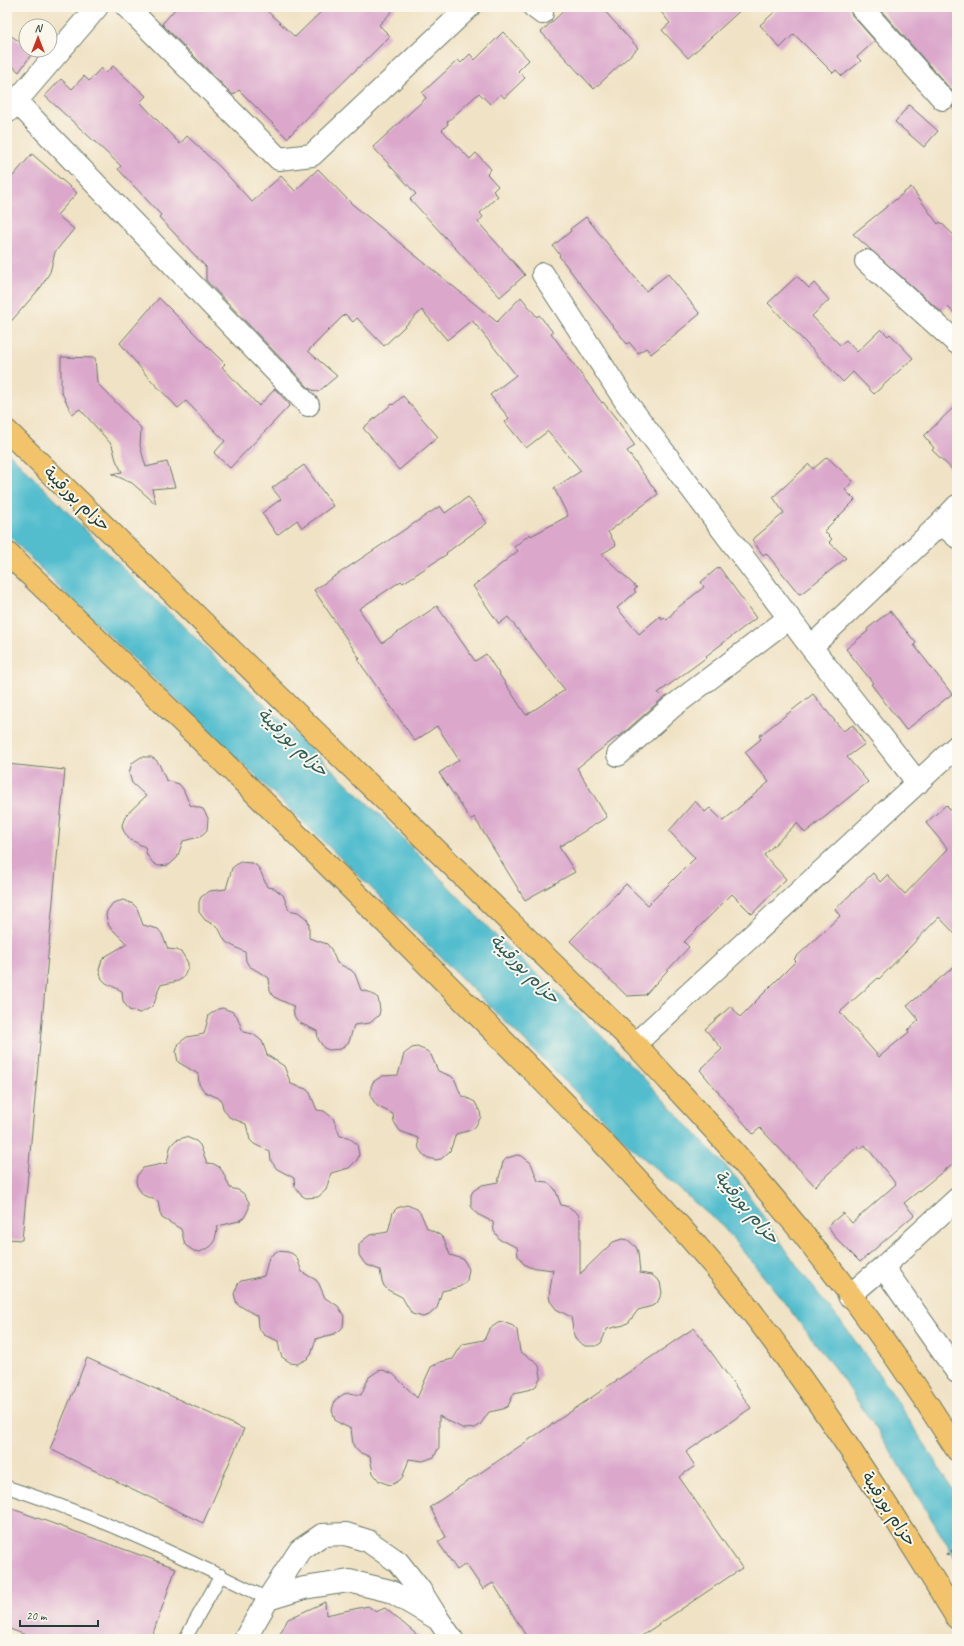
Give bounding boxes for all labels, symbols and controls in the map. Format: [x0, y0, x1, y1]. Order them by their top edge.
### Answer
north arrow [18, 18, 58, 58]
text: N [35, 21, 44, 35]
street label: حزام بورقيبة [38, 462, 115, 537]
water label: حزام بورقيبة [251, 703, 333, 784]
water label: حزام بورقيبة [483, 929, 565, 1011]
water label: حزام بورقيبة [707, 1166, 785, 1251]
street label: حزام بورقيبة [855, 1468, 921, 1551]
scale bar [20, 1602, 98, 1628]
text: 20 m [26, 1608, 48, 1624]

